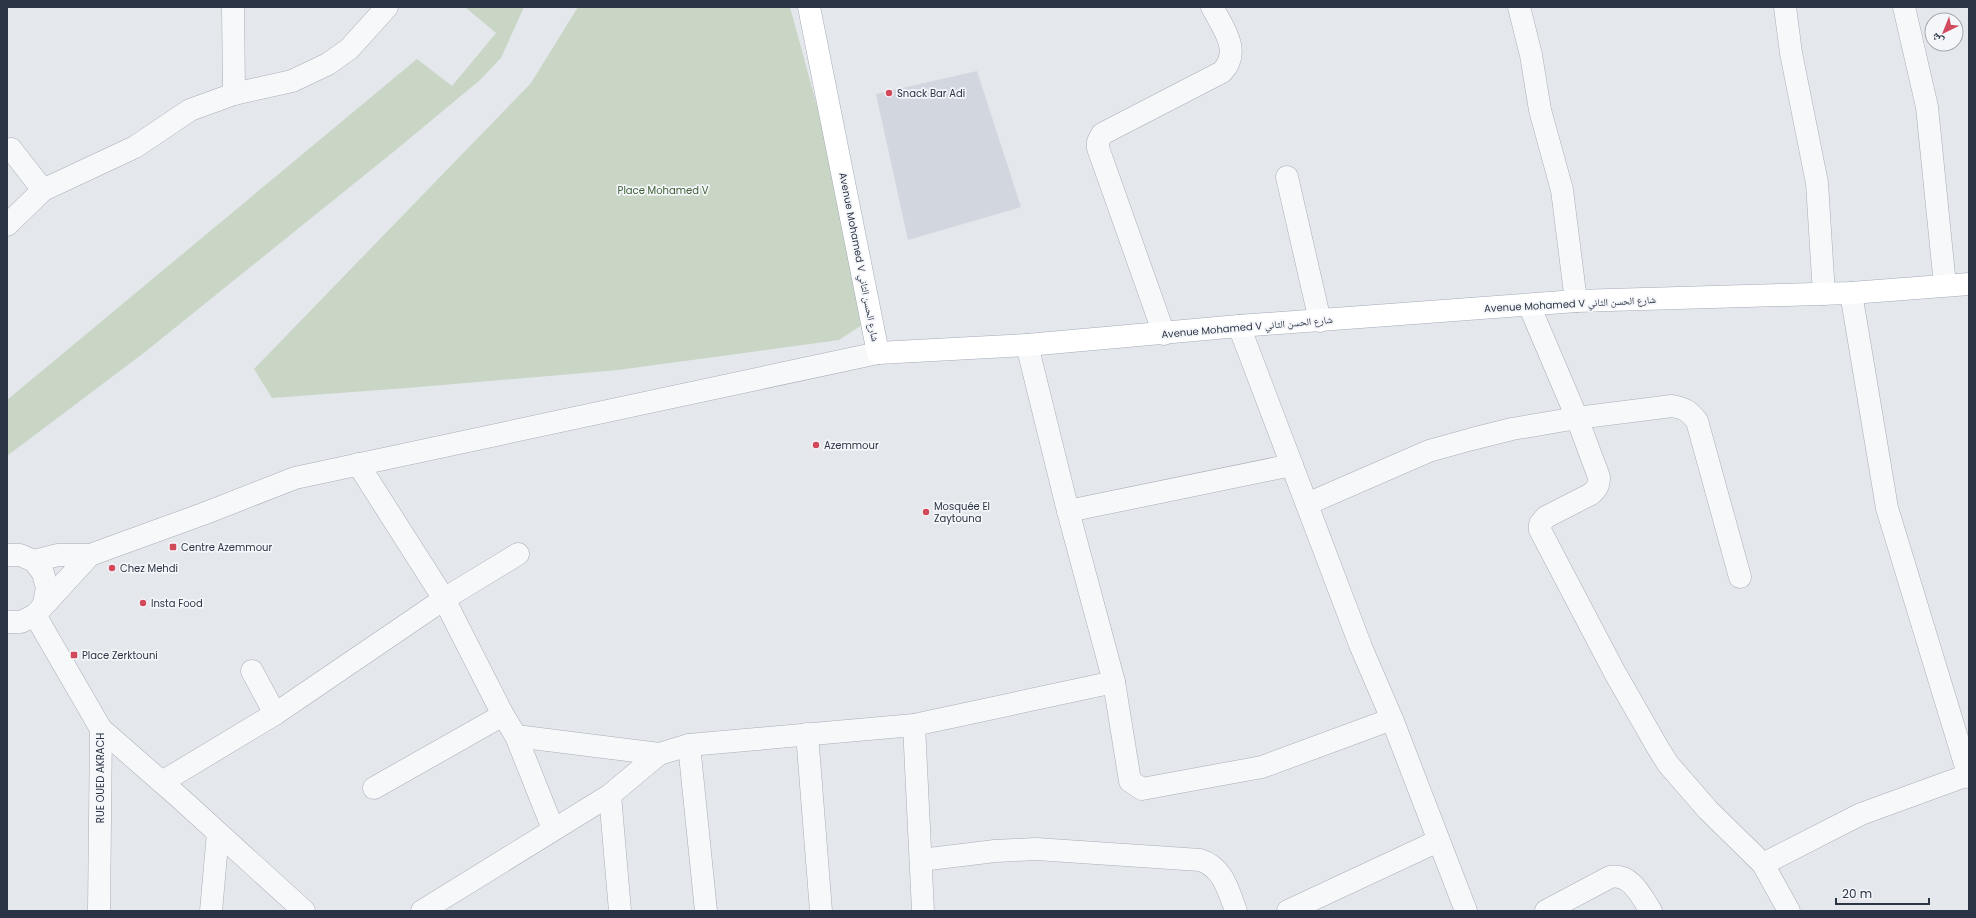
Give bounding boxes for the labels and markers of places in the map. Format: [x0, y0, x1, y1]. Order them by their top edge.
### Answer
place label: Snack Bar Adi [897, 86, 965, 101]
marker: Snack Bar Adi [884, 88, 894, 98]
place label: Azemmour [824, 438, 879, 453]
marker: Azemmour [811, 440, 821, 450]
place label: Mosquée El Zaytouna [934, 499, 990, 526]
marker: Mosquée El Zaytouna [921, 507, 931, 517]
place label: Centre Azemmour [181, 540, 272, 555]
marker: Centre Azemmour [168, 542, 178, 552]
place label: Chez Mehdi [120, 561, 178, 576]
marker: Chez Mehdi [107, 563, 117, 573]
place label: Insta Food [151, 596, 203, 611]
marker: Insta Food [138, 598, 148, 608]
place label: Place Zerktouni [82, 648, 158, 663]
marker: Place Zerktouni [69, 650, 79, 660]

